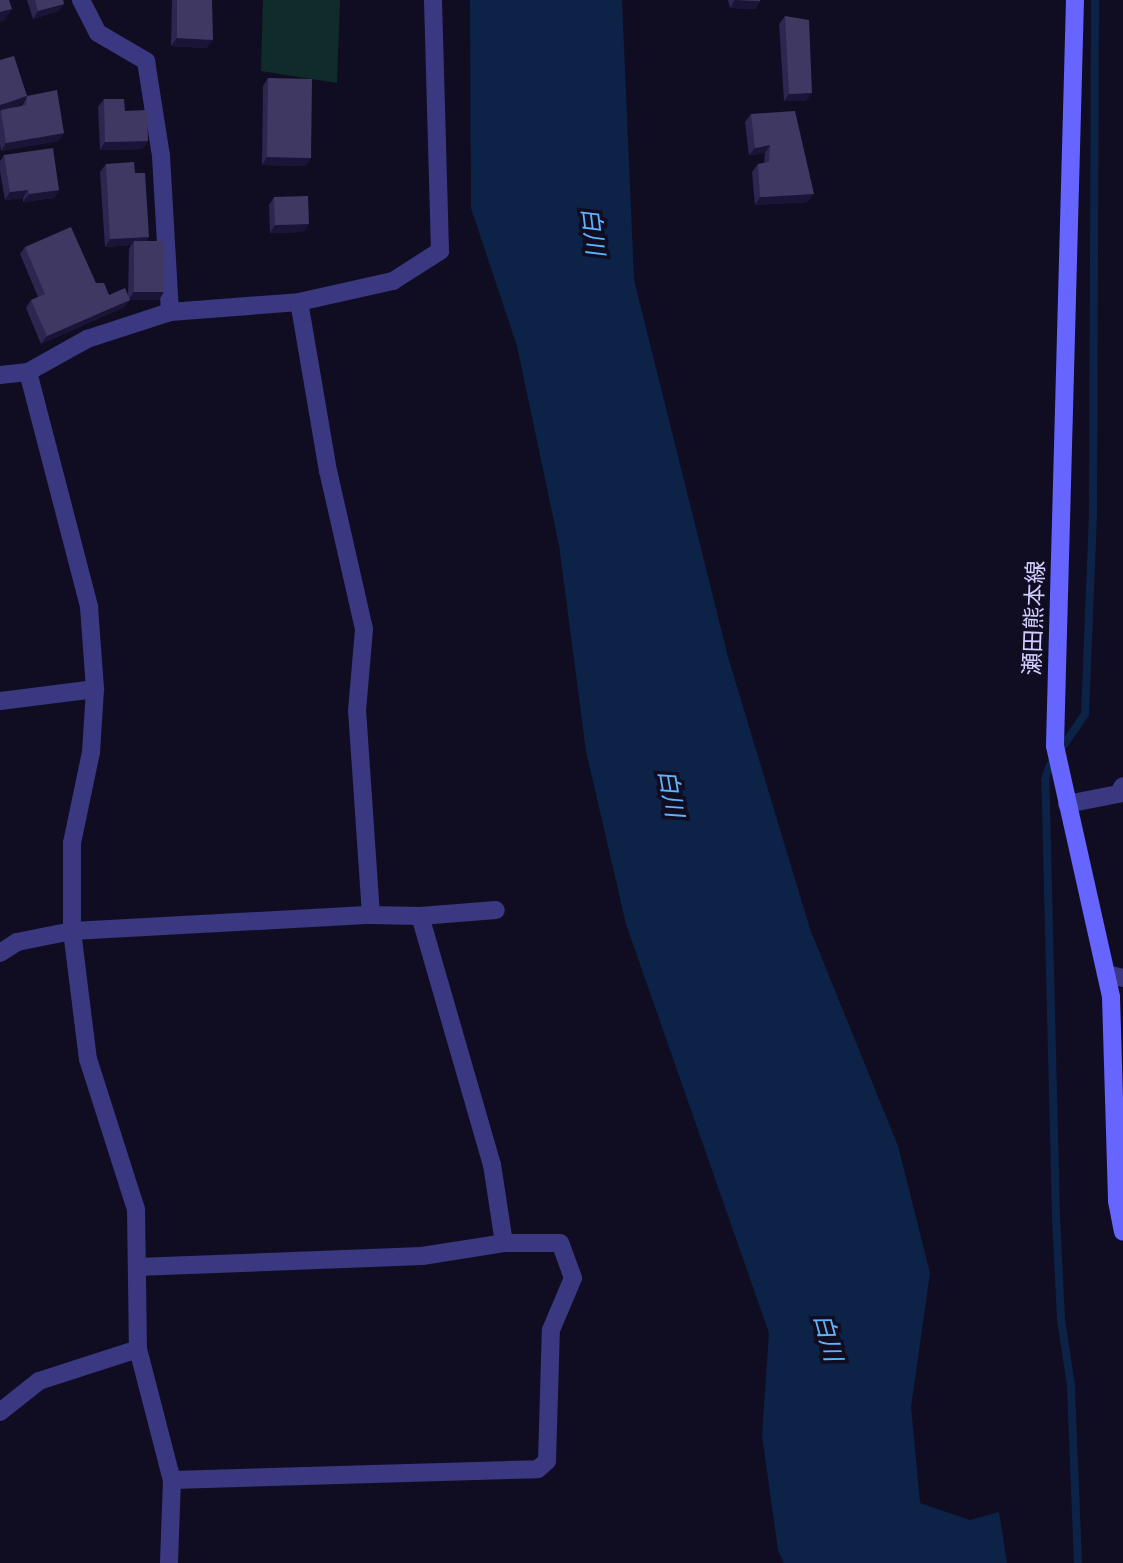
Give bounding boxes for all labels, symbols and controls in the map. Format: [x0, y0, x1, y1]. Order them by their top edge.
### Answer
water label: 白川 [577, 205, 611, 257]
street label: 瀬田熊本線 [1017, 560, 1049, 676]
water label: 白川 [654, 767, 690, 819]
water label: 白川 [809, 1310, 849, 1364]

